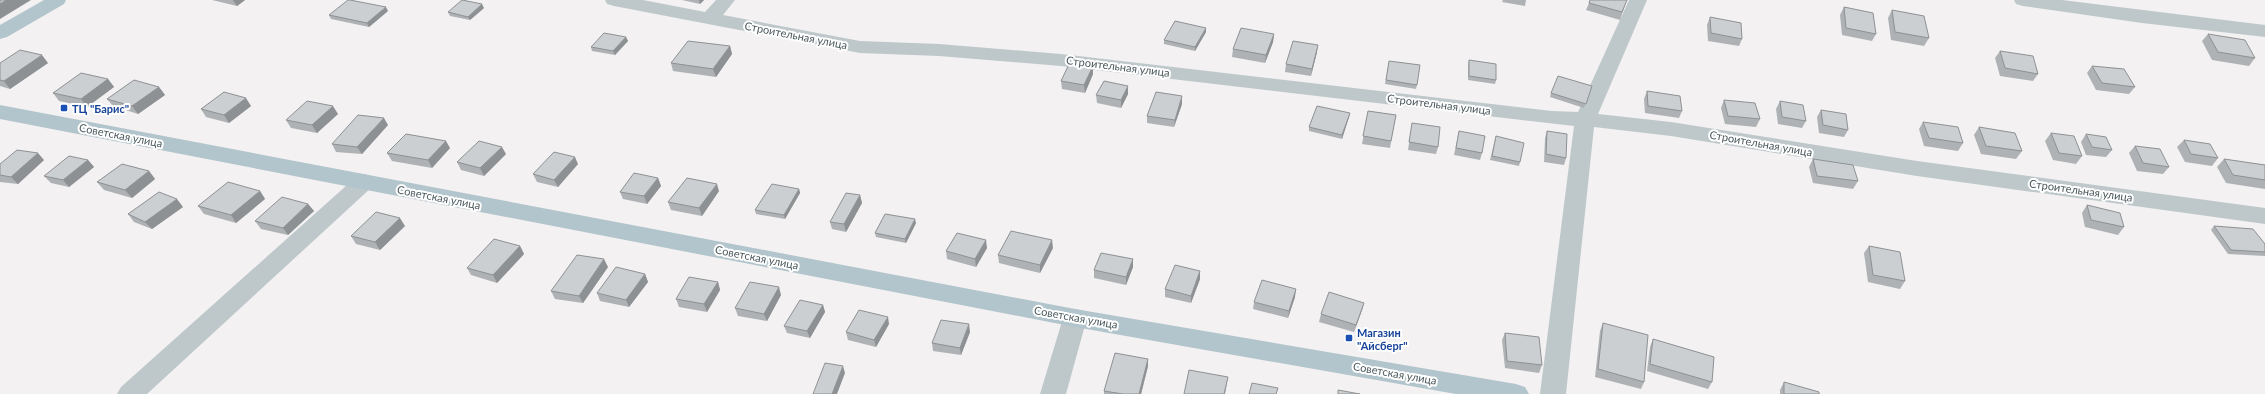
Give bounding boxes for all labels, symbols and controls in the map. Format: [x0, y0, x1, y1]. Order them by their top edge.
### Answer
street label: Строительная улица [744, 19, 848, 51]
street label: Строительная улица [1065, 53, 1171, 79]
street label: Строительная улица [1386, 91, 1492, 117]
place label: ТЦ "Барис" [72, 102, 129, 115]
marker: ТЦ "Барис" [59, 103, 69, 113]
street label: Советская улица [78, 121, 164, 149]
street label: Строительная улица [1709, 128, 1813, 158]
street label: Строительная улица [2029, 176, 2133, 204]
street label: Советская улица [396, 183, 482, 211]
street label: Советская улица [714, 243, 800, 271]
street label: Советская улица [1033, 303, 1119, 331]
place label: Магазин "Айсберг" [1357, 326, 1408, 352]
marker: Магазин "Айсберг" [1344, 333, 1354, 343]
street label: Советская улица [1352, 359, 1438, 387]

